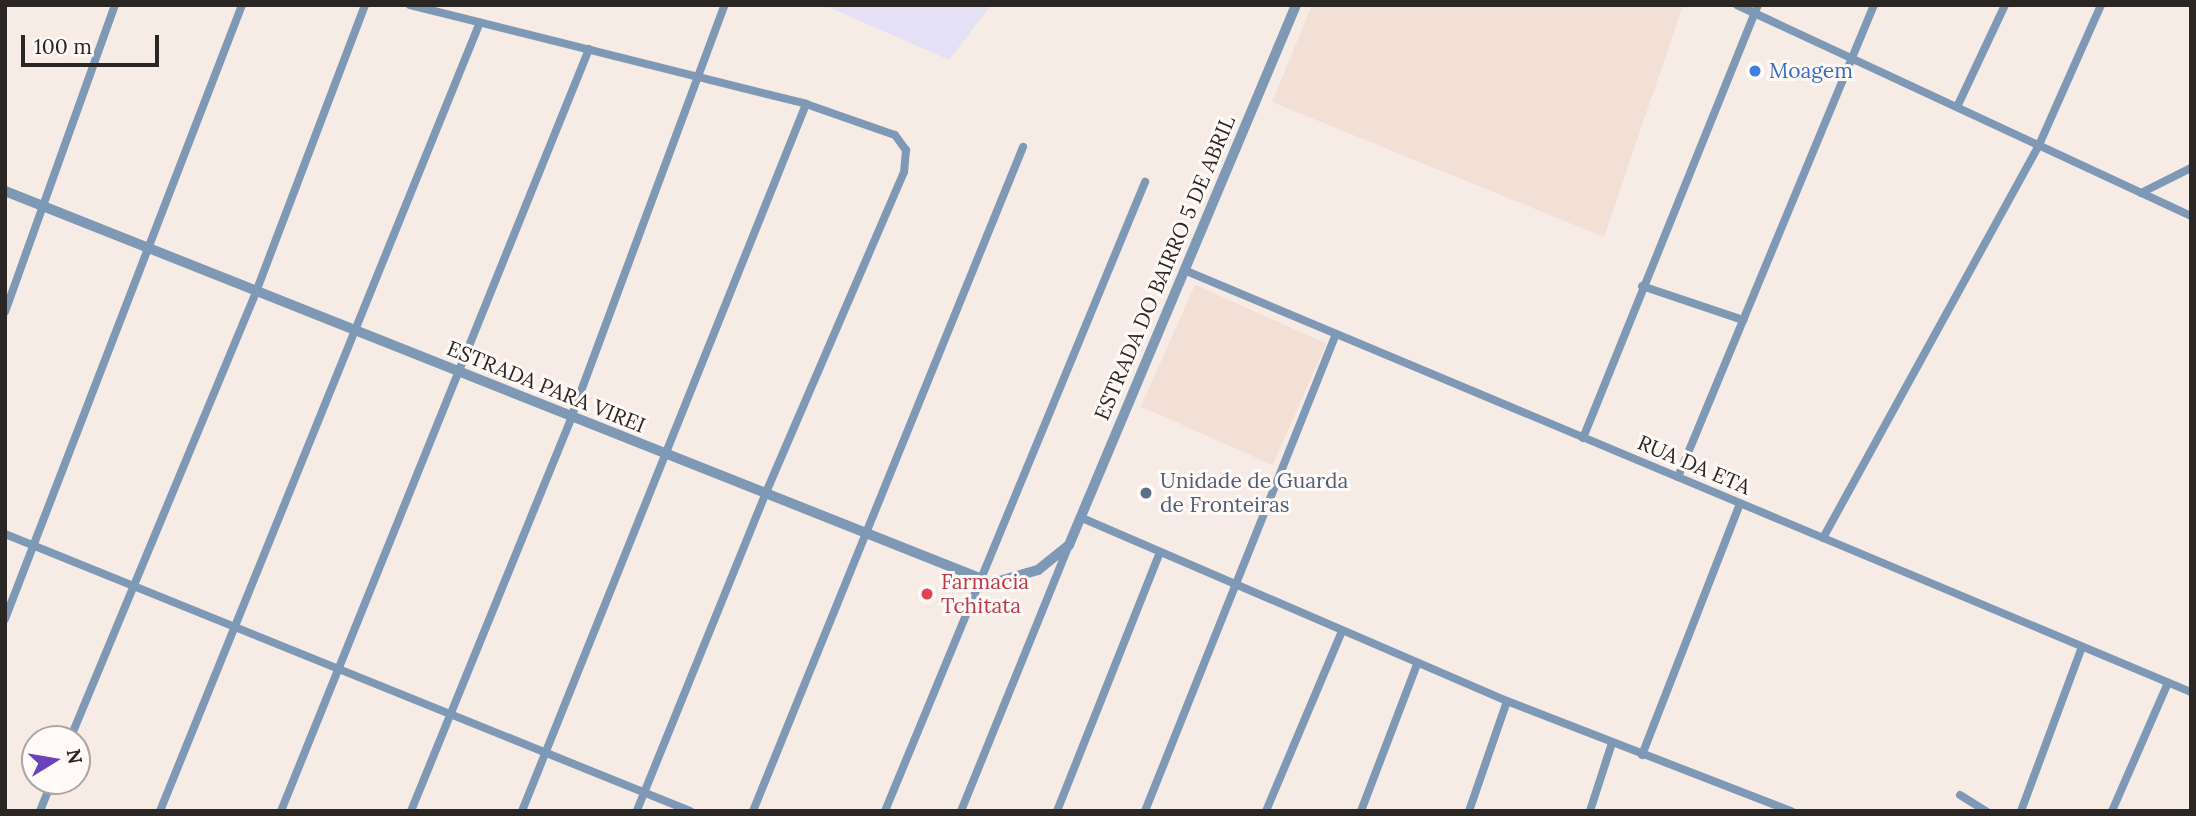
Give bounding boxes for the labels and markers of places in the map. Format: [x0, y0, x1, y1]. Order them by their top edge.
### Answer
place label: Moagem [1769, 58, 1853, 84]
marker: Moagem [1747, 63, 1763, 79]
place label: Unidade de Guarda de Fronteiras [1160, 468, 1348, 518]
marker: Unidade de Guarda de Fronteiras [1138, 485, 1154, 501]
place label: Farmacia Tchitata [941, 569, 1029, 619]
marker: Farmacia Tchitata [919, 586, 935, 602]

